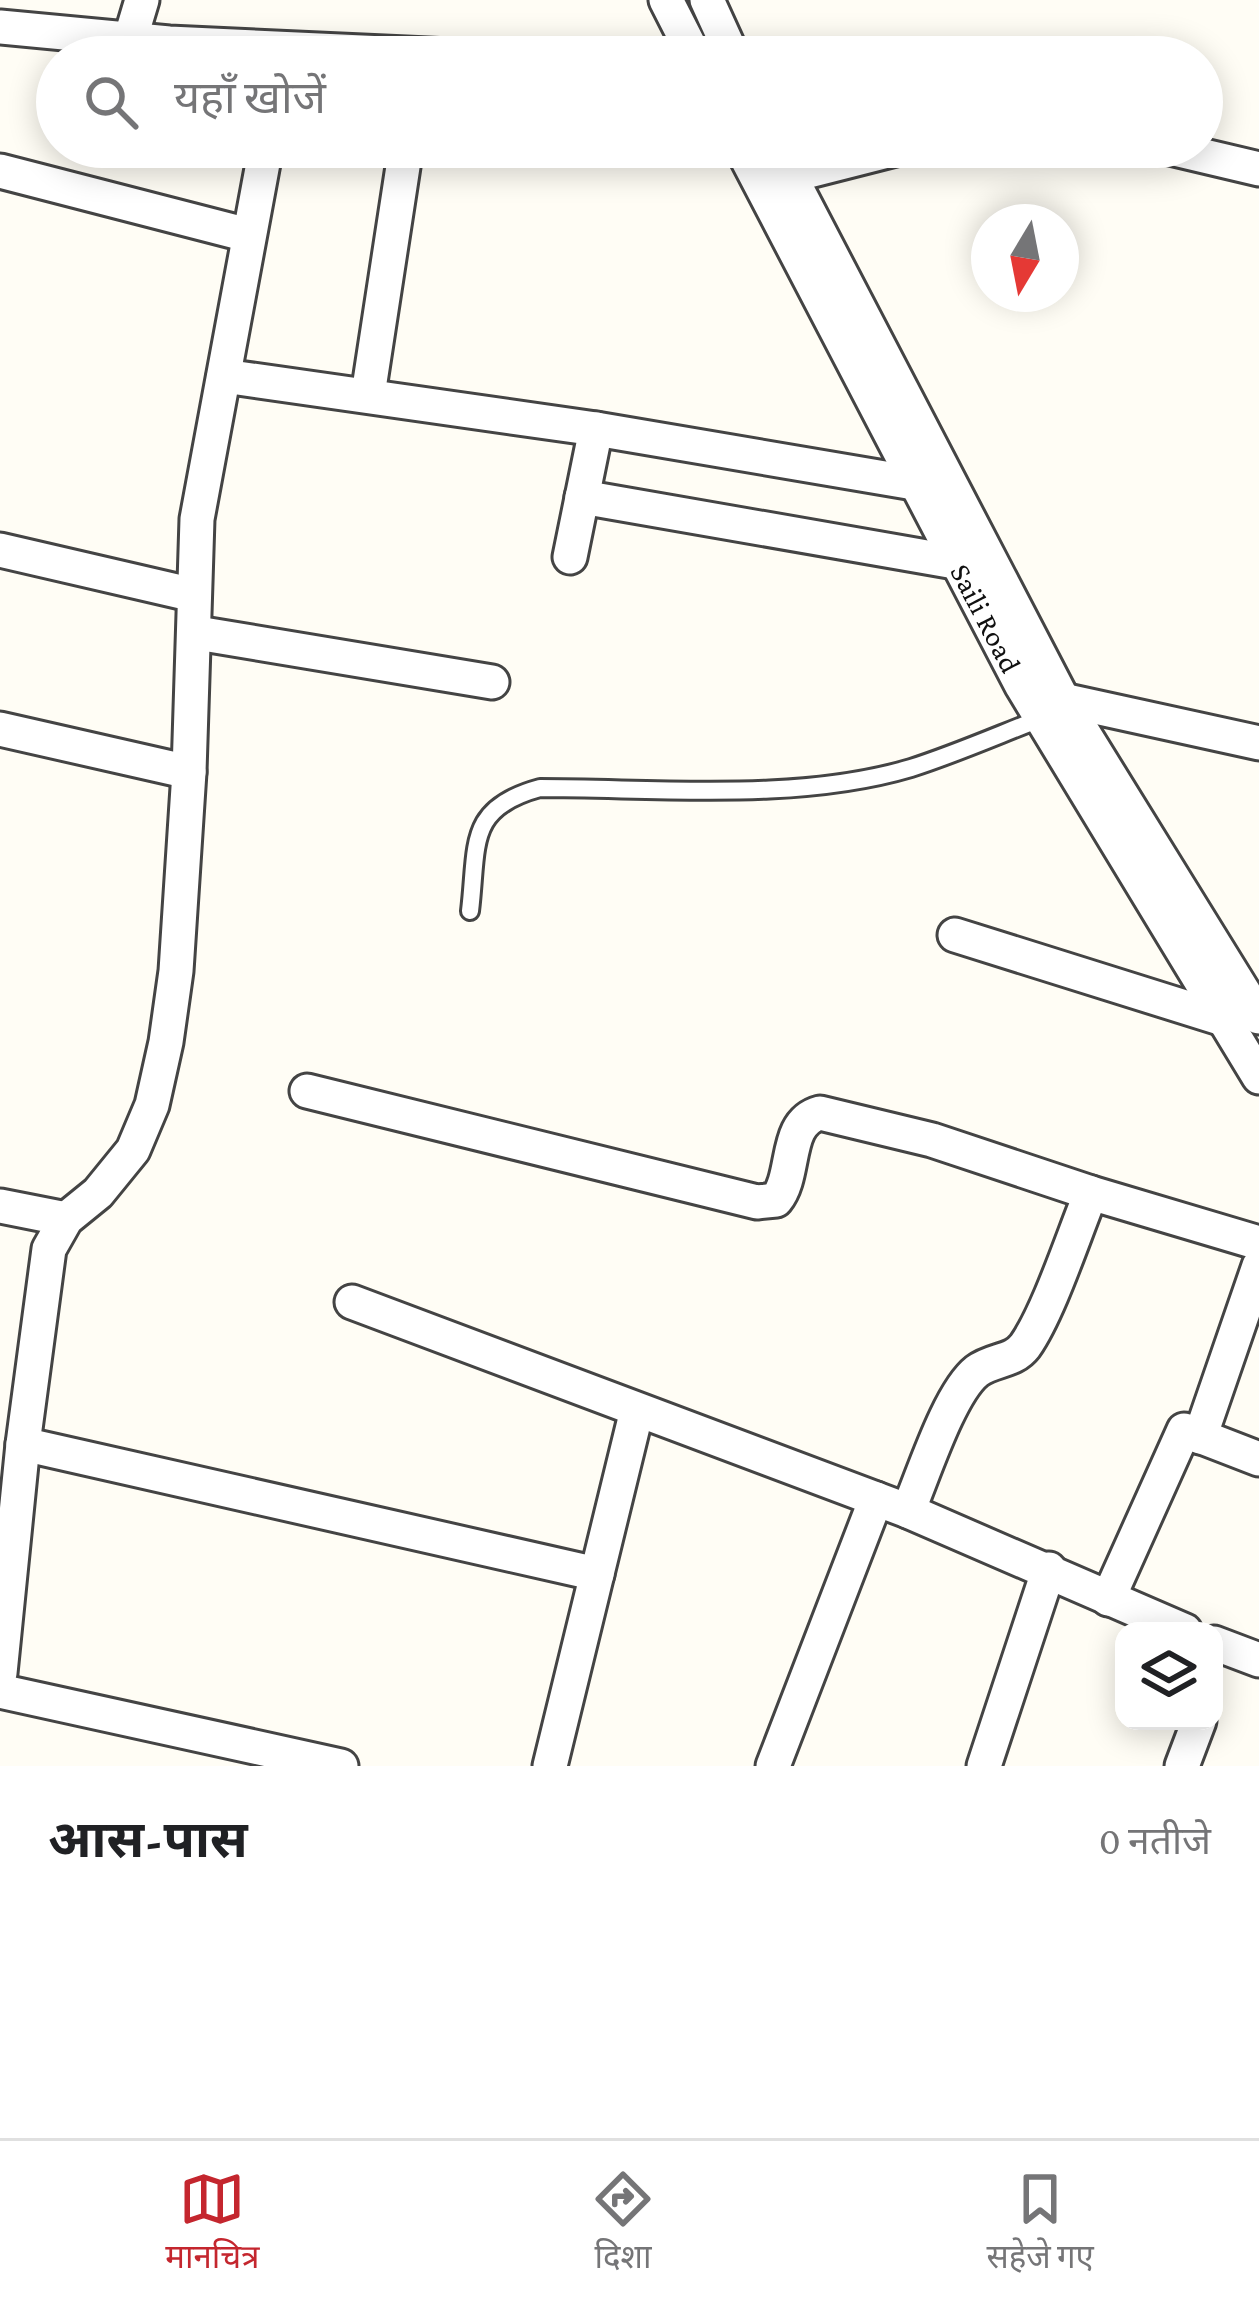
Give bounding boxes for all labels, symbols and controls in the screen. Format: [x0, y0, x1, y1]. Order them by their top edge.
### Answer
search box [36, 36, 1223, 168]
icon: search [78, 69, 144, 135]
text: यहाँ खोजें [174, 73, 326, 123]
north arrow [971, 204, 1079, 312]
street label: Saili Road [945, 558, 1028, 678]
map controls [1115, 1622, 1223, 1730]
button: layers [1115, 1622, 1223, 1730]
text: आस-पास [48, 1811, 248, 1868]
text: 0 नतीजे [1099, 1819, 1211, 1862]
tab: मानचित्र [165, 2166, 260, 2281]
tab: दिशा [590, 2166, 656, 2281]
tab: सहेजे गए [986, 2166, 1094, 2281]

